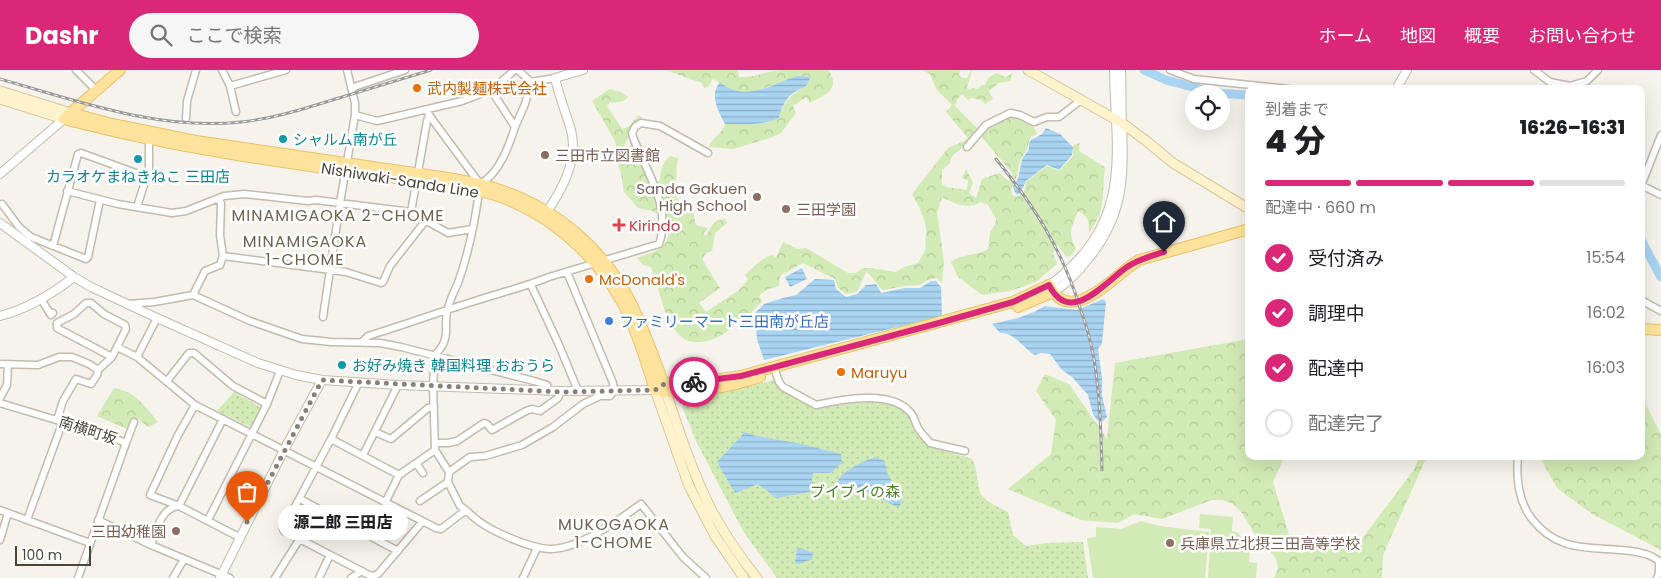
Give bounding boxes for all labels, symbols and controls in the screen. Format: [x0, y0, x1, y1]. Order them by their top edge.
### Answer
search box [129, 13, 479, 58]
text: Dashr [25, 19, 99, 52]
icon: search [147, 21, 175, 49]
text: ここで検索 [187, 22, 282, 49]
text: ホーム [1319, 23, 1372, 48]
text: 地図 [1400, 23, 1436, 48]
text: 概要 [1464, 23, 1500, 48]
text: お問い合わせ [1528, 23, 1636, 48]
place label: 武内製麺株式会社 [427, 78, 547, 99]
marker: 武内製麺株式会社 [411, 82, 423, 94]
map controls [1185, 85, 1230, 130]
button: locate [1185, 85, 1230, 130]
text: 到着まで [1265, 98, 1329, 121]
text: 16:26–16:31 [1520, 114, 1625, 141]
text: 4 分 [1265, 118, 1325, 163]
place label: シャルム南が丘 [293, 129, 398, 150]
marker: シャルム南が丘 [277, 133, 289, 145]
place label: 三田市立図書館 [555, 145, 660, 166]
marker: 三田市立図書館 [539, 149, 551, 161]
marker: カラオケまねきねこ 三田店 [132, 153, 144, 165]
street label: Nishiwaki-Sanda Line [320, 157, 480, 203]
place label: カラオケまねきねこ 三田店 [46, 166, 230, 187]
place label: Sanda Gakuen High School [636, 178, 747, 216]
marker: Sanda Gakuen High School [751, 191, 763, 203]
text: 配達中 · 660 m [1265, 196, 1376, 219]
place label: 三田学園 [796, 199, 856, 220]
pin [1143, 201, 1185, 252]
marker: 三田学園 [780, 203, 792, 215]
district label: MINAMIGAOKA 2-CHOME [232, 204, 444, 227]
icon: home [1150, 208, 1178, 236]
place label: Kirindo [629, 215, 680, 236]
marker: Kirindo [613, 219, 625, 231]
district label: MINAMIGAOKA 1-CHOME [243, 230, 367, 271]
icon: check [1265, 244, 1293, 272]
text: 受付済み [1308, 245, 1384, 272]
text: 15:54 [1586, 246, 1625, 269]
place label: McDonald's [599, 269, 685, 290]
marker: McDonald's [583, 273, 595, 285]
icon: check [1265, 299, 1293, 327]
text: 調理中 [1308, 300, 1365, 327]
text: 16:02 [1587, 301, 1625, 324]
place label: ファミリーマート三田南が丘店 [619, 311, 829, 332]
marker: ファミリーマート三田南が丘店 [603, 315, 615, 327]
icon: check [1265, 354, 1293, 382]
place label: お好み焼き 韓国料理 おおうら [352, 355, 555, 376]
text: 配達中 [1308, 355, 1365, 382]
text: 16:03 [1587, 356, 1625, 379]
courier [669, 357, 719, 407]
marker: お好み焼き 韓国料理 おおうら [336, 359, 348, 371]
place label: Maruyu [851, 362, 907, 383]
marker: Maruyu [835, 366, 847, 378]
icon: bike [680, 368, 708, 396]
text: 配達完了 [1308, 410, 1384, 437]
street label: 南横町坂 [56, 411, 120, 449]
pin [226, 471, 268, 522]
icon: bag [233, 478, 261, 506]
park label: ブイブイの森 [810, 481, 900, 502]
callout: 源二郎 三田店 [277, 504, 407, 540]
text: 源二郎 三田店 [293, 511, 393, 534]
district label: MUKOGAOKA 1-CHOME [558, 513, 670, 554]
place label: 三田幼稚園 [91, 521, 166, 542]
marker: 三田幼稚園 [170, 525, 182, 537]
place label: 兵庫県立北摂三田高等学校 [1180, 533, 1360, 554]
marker: 兵庫県立北摂三田高等学校 [1164, 537, 1176, 549]
scale bar [15, 543, 91, 566]
text: 100 m [22, 545, 62, 565]

